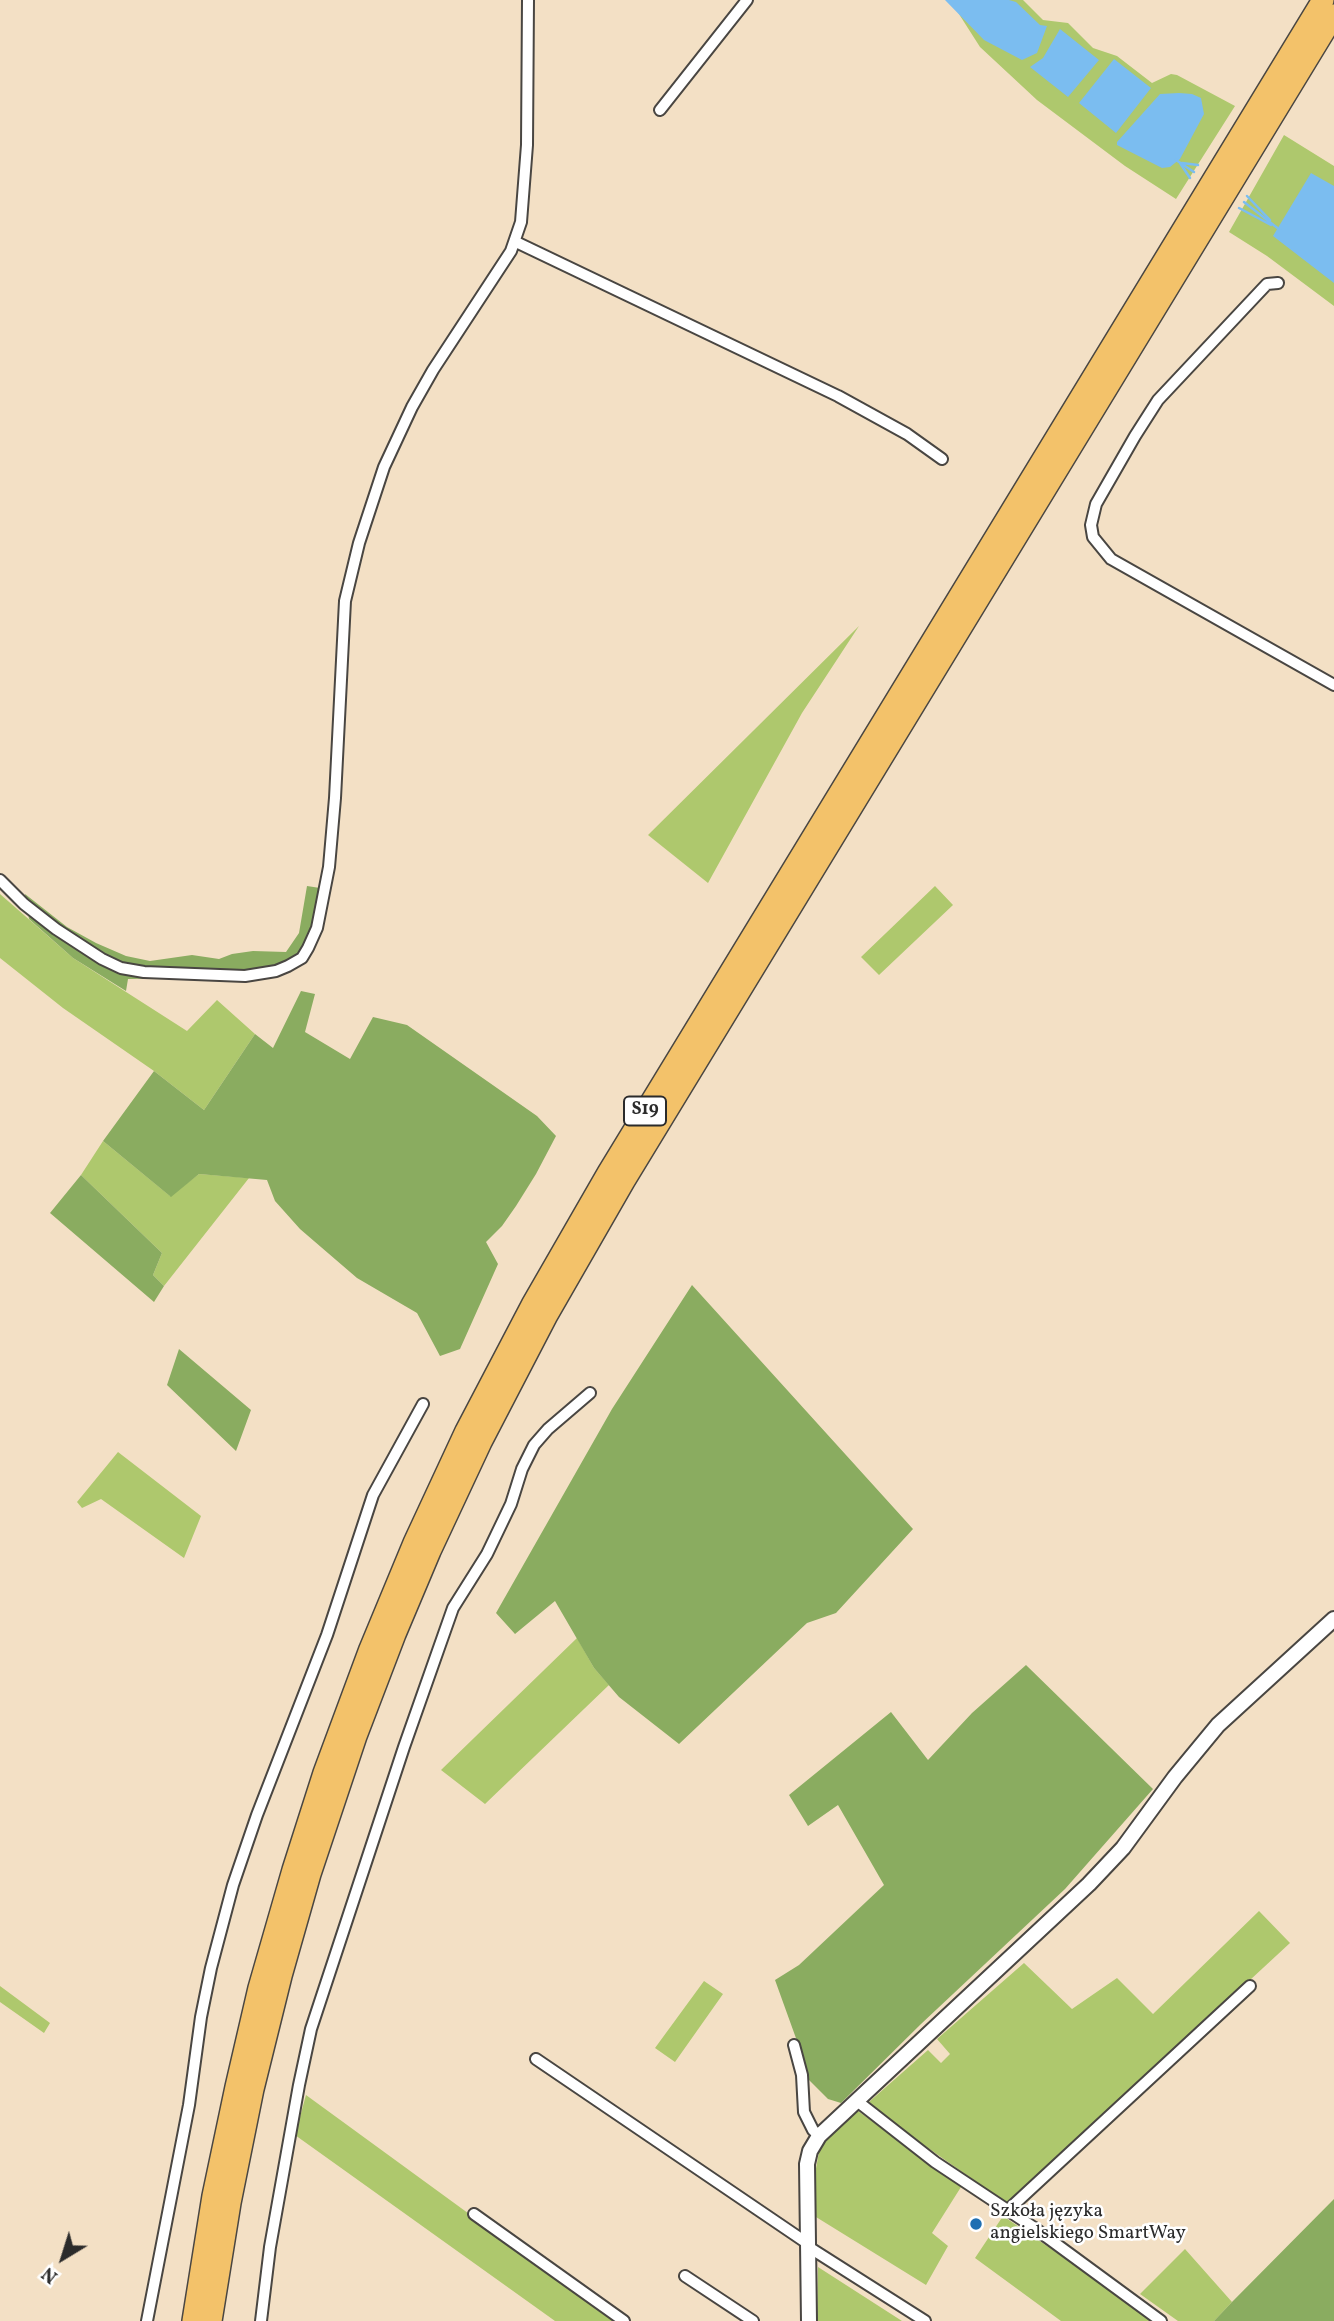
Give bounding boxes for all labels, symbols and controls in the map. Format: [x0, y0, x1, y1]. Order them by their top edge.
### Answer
road number: S19 [624, 1096, 666, 1126]
place label: Szkoła języka angielskiego SmartWay [990, 2202, 1186, 2246]
marker: Szkoła języka angielskiego SmartWay [968, 2216, 984, 2232]
north arrow [28, 2223, 98, 2293]
text: N [37, 2260, 64, 2289]

